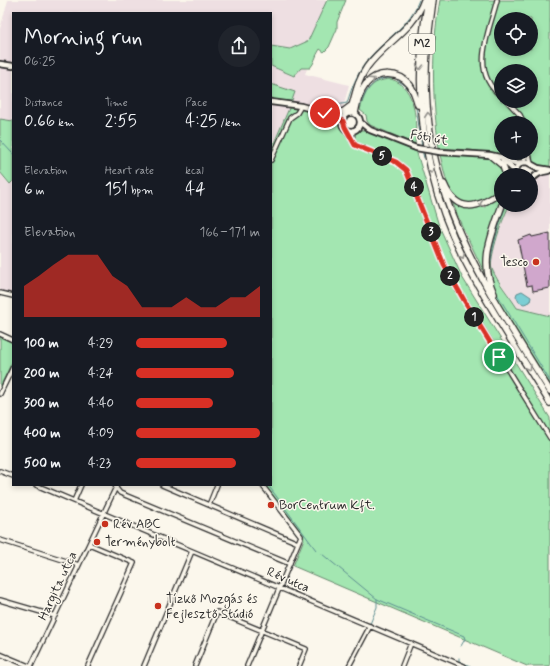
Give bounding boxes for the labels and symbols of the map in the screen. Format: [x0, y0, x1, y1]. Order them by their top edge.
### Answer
road number: M2 [409, 34, 435, 54]
one-way arrow [416, 64, 424, 70]
one-way arrow [368, 77, 375, 85]
pin [308, 96, 342, 130]
one-way arrow [424, 112, 433, 118]
street label: Fóti út [409, 126, 449, 150]
pin: 5 [372, 146, 392, 166]
one-way arrow [426, 168, 435, 175]
pin: 4 [404, 177, 424, 197]
one-way arrow [479, 199, 486, 207]
pin: 3 [421, 222, 441, 242]
one-way arrow [457, 252, 465, 259]
place label: Tesco [500, 254, 528, 271]
marker: Tesco [531, 257, 541, 267]
pin: 2 [440, 266, 460, 286]
pin: 1 [464, 307, 484, 327]
pin [482, 340, 516, 374]
one-way arrow [524, 364, 531, 371]
place label: BorCentrum Kft. [279, 497, 375, 514]
marker: BorCentrum Kft. [266, 500, 276, 510]
place label: Rév ABC [113, 516, 161, 533]
marker: Rév ABC [100, 519, 110, 529]
place label: Terménybolt [105, 534, 176, 551]
marker: Terménybolt [92, 537, 102, 547]
street label: Hargita utca [35, 549, 82, 624]
street label: Rév utca [264, 563, 312, 597]
place label: Tízkő Mozgás és Fejlesztő Stúdió [166, 591, 258, 623]
marker: Tízkő Mozgás és Fejlesztő Stúdió [153, 601, 163, 611]

